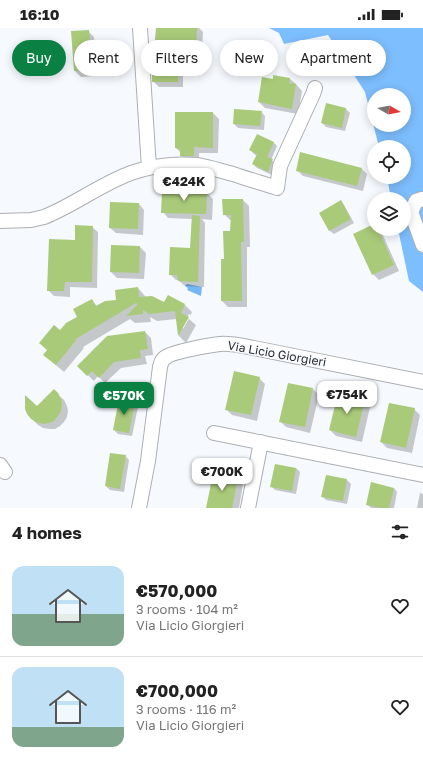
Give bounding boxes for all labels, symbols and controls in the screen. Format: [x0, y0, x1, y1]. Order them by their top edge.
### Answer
text: 16:10 [20, 5, 60, 23]
chip: Buy [12, 40, 66, 76]
chip: Rent [74, 40, 133, 76]
chip: Filters [141, 40, 212, 76]
chip: New [220, 40, 278, 76]
chip: Apartment [286, 40, 386, 76]
north arrow [367, 88, 411, 132]
map controls [367, 88, 411, 236]
button: locate [367, 140, 411, 184]
pin: €424K [156, 168, 212, 202]
text: €424K [163, 173, 205, 189]
button: layers [367, 192, 411, 236]
street label: Via Licio Giorgieri [227, 337, 328, 370]
pin: €754K [319, 381, 375, 415]
pin: €570K [96, 382, 152, 416]
text: €754K [326, 386, 368, 402]
text: €570K [103, 387, 145, 403]
pin: €700K [194, 458, 250, 492]
text: €700K [201, 463, 243, 479]
icon: filters [389, 521, 411, 543]
text: 4 homes [12, 522, 82, 543]
text: €570,000 [136, 580, 217, 601]
icon: home [44, 582, 92, 630]
icon: heart [389, 595, 411, 617]
text: 3 rooms · 104 m² [136, 601, 238, 617]
text: Via Licio Giorgieri [136, 617, 244, 633]
text: €700,000 [136, 680, 218, 701]
icon: home [44, 683, 92, 731]
icon: heart [389, 696, 411, 718]
text: 3 rooms · 116 m² [136, 701, 236, 717]
text: Via Licio Giorgieri [136, 717, 244, 733]

